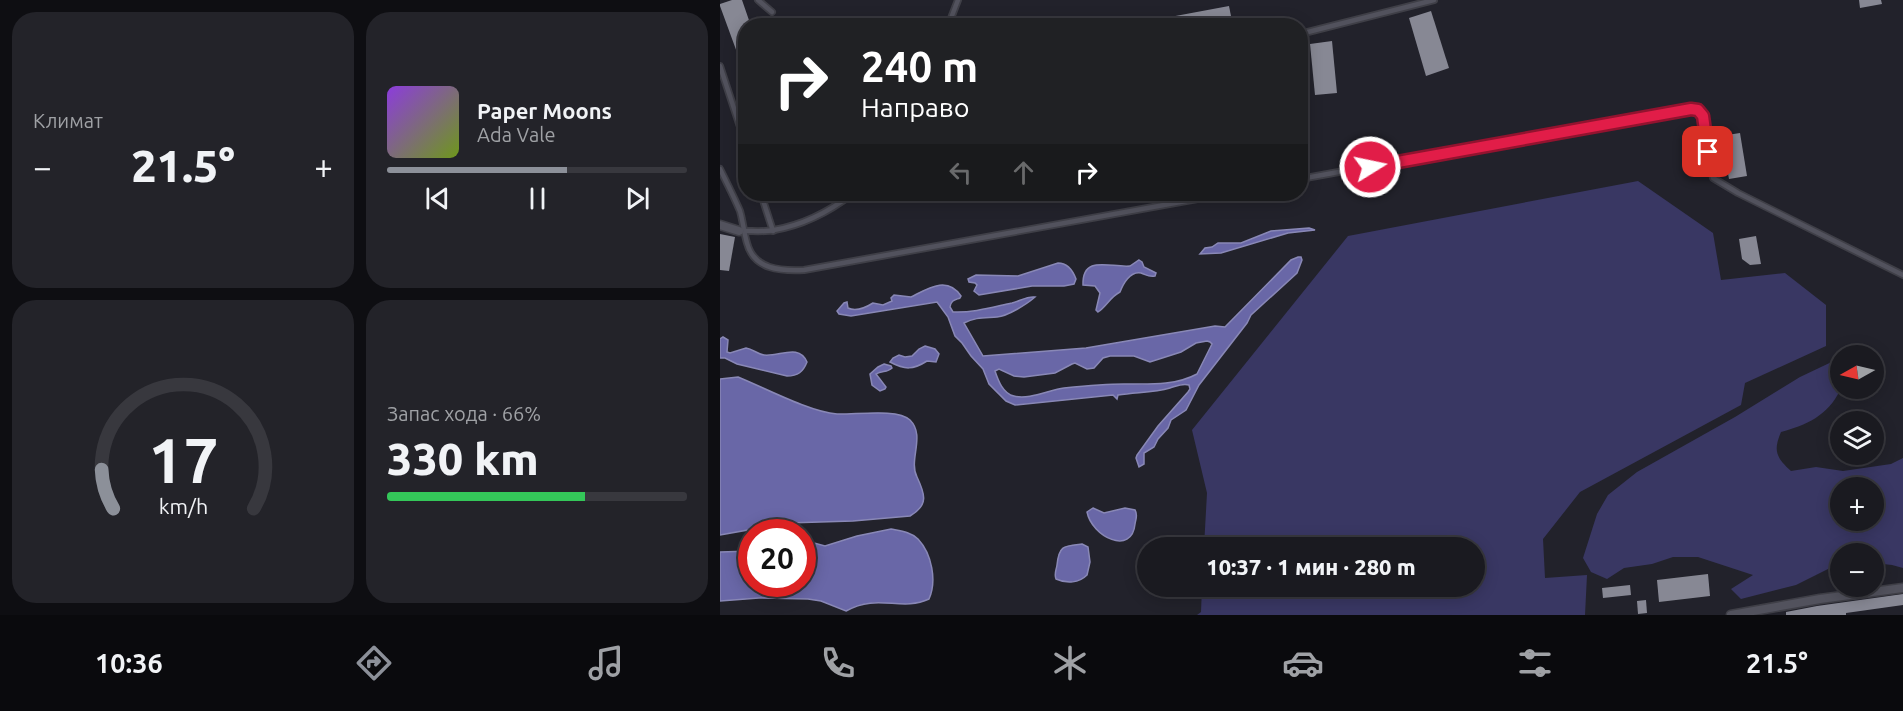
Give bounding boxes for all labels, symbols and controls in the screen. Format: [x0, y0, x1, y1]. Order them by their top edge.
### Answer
icon: right [762, 42, 840, 120]
text: 240 m [861, 43, 978, 90]
text: Направо [861, 92, 970, 122]
text: Paper Moons [477, 98, 612, 123]
text: Климат [33, 109, 103, 132]
text: Ada Vale [477, 123, 555, 146]
pin [1682, 126, 1733, 177]
position arrow [1338, 135, 1402, 199]
icon: arrive [1691, 135, 1724, 168]
text: 21.5° [131, 140, 235, 191]
text: − [33, 148, 52, 185]
text: + [314, 148, 333, 185]
icon: left [944, 156, 977, 189]
icon: ahead [1007, 156, 1040, 189]
icon: right [1070, 156, 1103, 189]
icon: previous [421, 182, 454, 215]
icon: pause [521, 182, 554, 215]
icon: next [621, 182, 654, 215]
north arrow [1830, 345, 1884, 399]
map controls [1830, 345, 1884, 597]
text: Запас хода · 66% [387, 402, 541, 425]
button: layers [1830, 411, 1884, 465]
text: 17 [148, 425, 218, 495]
text: 330 km [387, 433, 539, 484]
button: + [1830, 477, 1884, 531]
text: km/h [158, 494, 208, 518]
speed limit sign: 20 [738, 519, 816, 597]
button: − [1830, 543, 1884, 597]
text: 10:37 · 1 мин · 280 m [1206, 554, 1416, 579]
icon: directions [353, 642, 395, 684]
icon: music [585, 642, 627, 684]
icon: phone [817, 642, 859, 684]
icon: climate [1049, 642, 1091, 684]
icon: car [1282, 642, 1324, 684]
icon: filters [1514, 642, 1556, 684]
text: 10:36 [95, 648, 163, 678]
text: 21.5° [1746, 648, 1808, 678]

